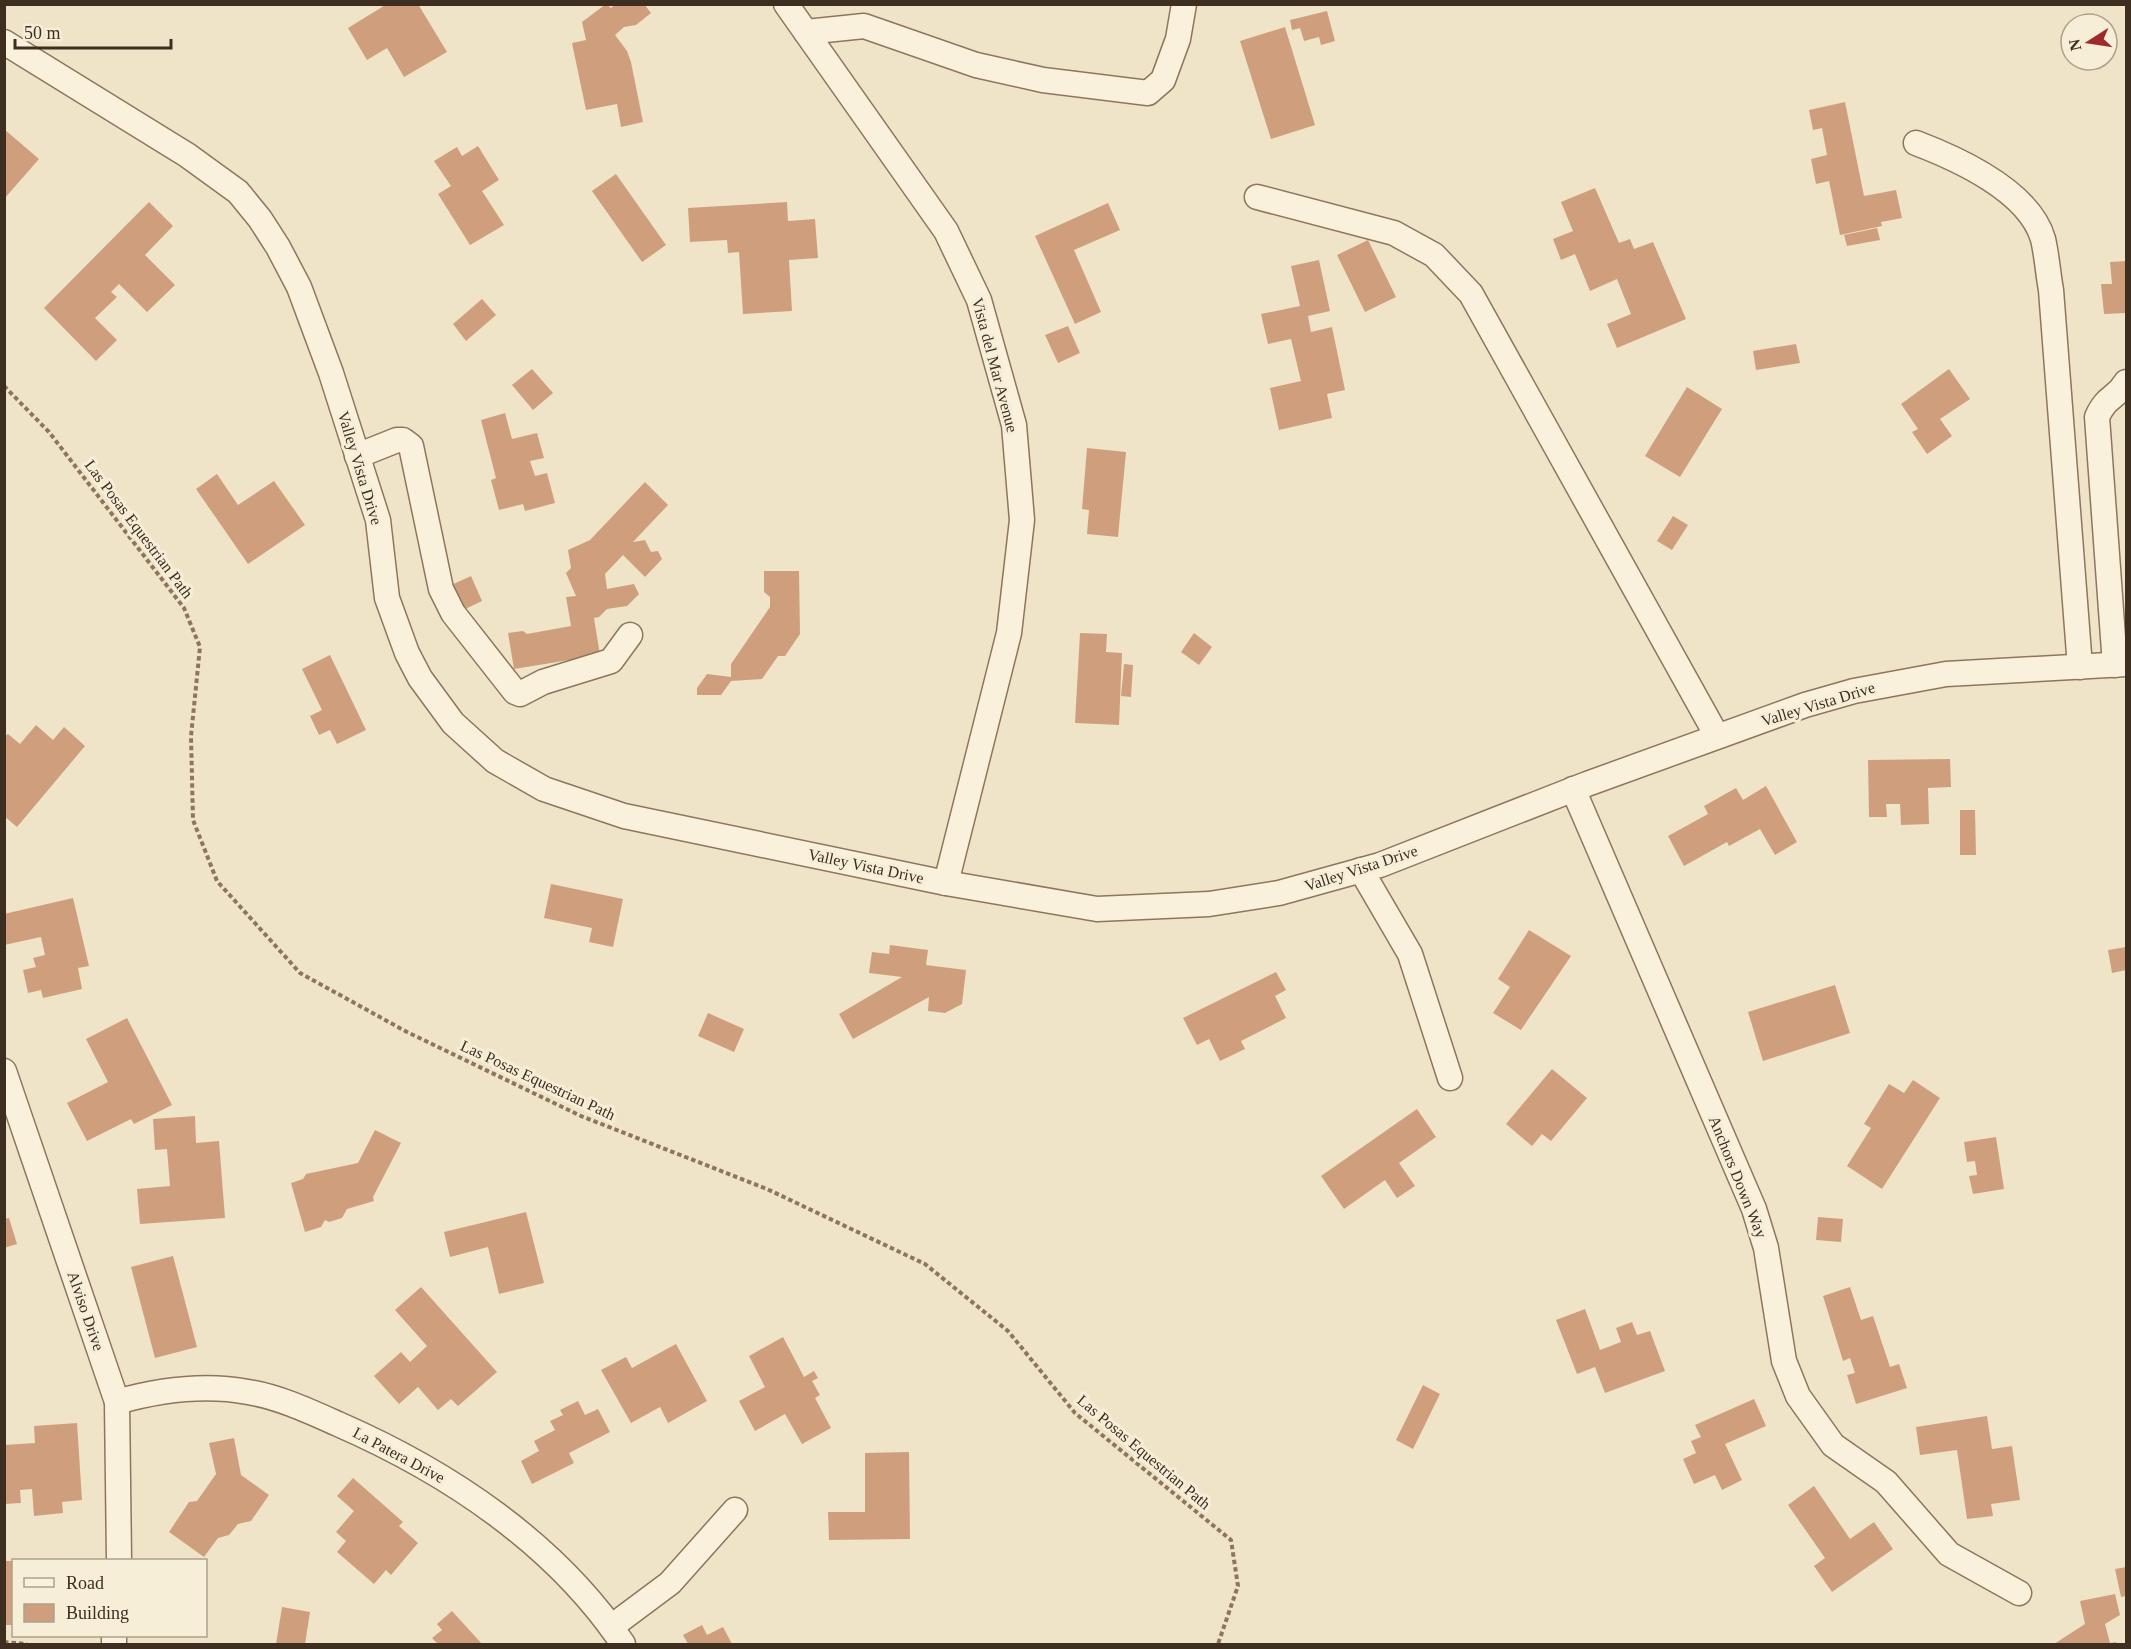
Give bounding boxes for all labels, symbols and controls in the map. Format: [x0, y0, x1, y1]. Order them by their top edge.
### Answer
scale bar [15, 12, 171, 50]
north arrow [2059, 12, 2119, 72]
text: 50 m [24, 23, 61, 43]
text: N [2065, 37, 2084, 52]
street label: Vista del Mar Avenue [969, 296, 1021, 434]
street label: Valley Vista Drive [334, 409, 385, 527]
street label: Las Posas Equestrian Path [81, 457, 196, 602]
street label: Valley Vista Drive [1759, 679, 1877, 730]
street label: Valley Vista Drive [1302, 842, 1420, 895]
street label: Valley Vista Drive [806, 845, 925, 888]
street label: Las Posas Equestrian Path [458, 1037, 618, 1124]
street label: Anchors Down Way [1705, 1114, 1770, 1241]
street label: Alviso Drive [64, 1269, 108, 1353]
street label: Las Posas Equestrian Path [1073, 1391, 1214, 1513]
street label: La Patera Drive [350, 1424, 448, 1486]
legend [12, 1559, 207, 1637]
text: Road [66, 1573, 104, 1593]
text: Building [66, 1603, 129, 1623]

